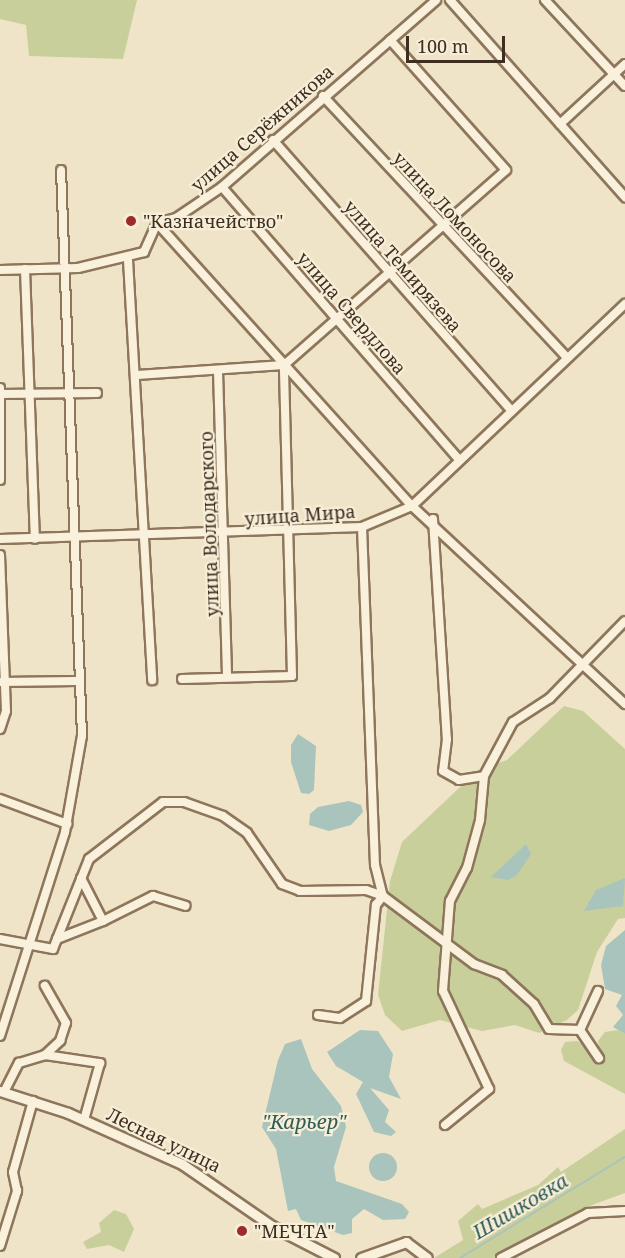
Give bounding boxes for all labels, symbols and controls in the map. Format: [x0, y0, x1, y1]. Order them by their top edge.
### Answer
scale bar [409, 24, 508, 62]
text: 100 m [417, 34, 469, 58]
street label: улица Серёжникова [186, 60, 338, 196]
street label: улица Ломоносова [389, 147, 521, 287]
street label: улица Темирязева [340, 195, 466, 337]
place label: "Казначейство" [143, 210, 283, 232]
marker: "Казначейство" [124, 214, 138, 228]
street label: улица Свердлова [293, 247, 411, 379]
street label: улица Володарского [195, 431, 223, 617]
street label: улица Мира [244, 500, 356, 530]
street label: Лесная улица [103, 1103, 225, 1177]
water label: "Карьер" [262, 1109, 346, 1133]
water label: Шишковка [468, 1168, 572, 1244]
place label: "МЕЧТА" [254, 1220, 335, 1242]
marker: "МЕЧТА" [235, 1224, 249, 1238]

